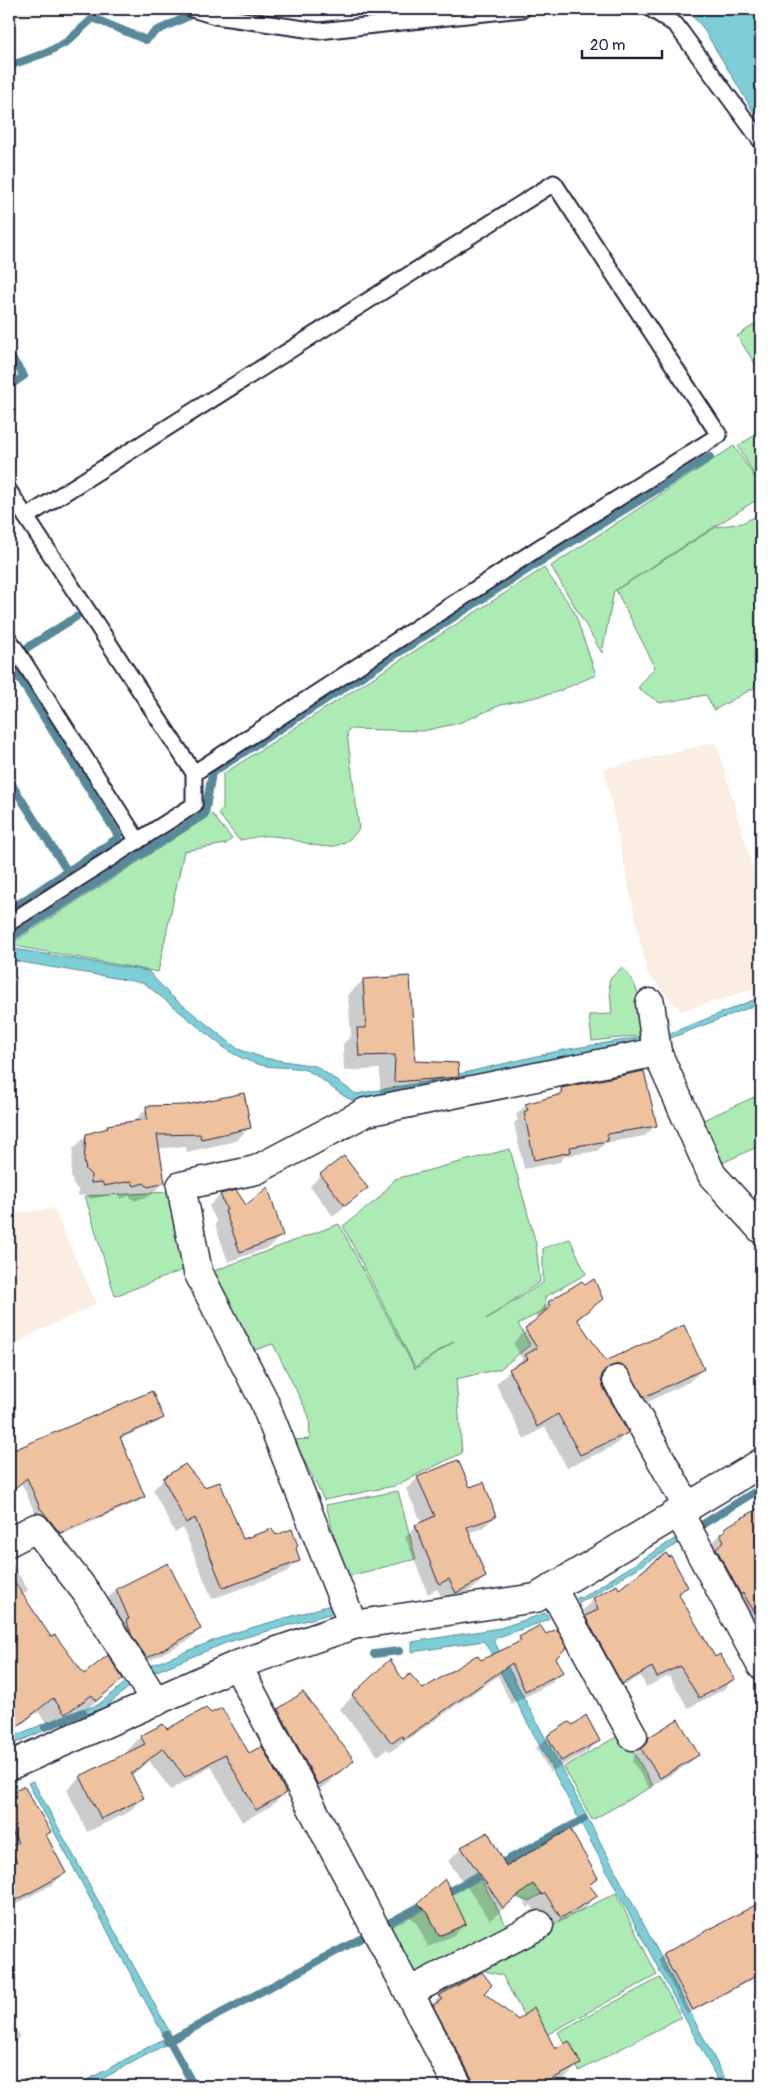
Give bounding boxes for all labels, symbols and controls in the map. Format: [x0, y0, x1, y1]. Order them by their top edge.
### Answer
scale bar [582, 28, 662, 60]
text: 20 m [590, 36, 625, 55]

